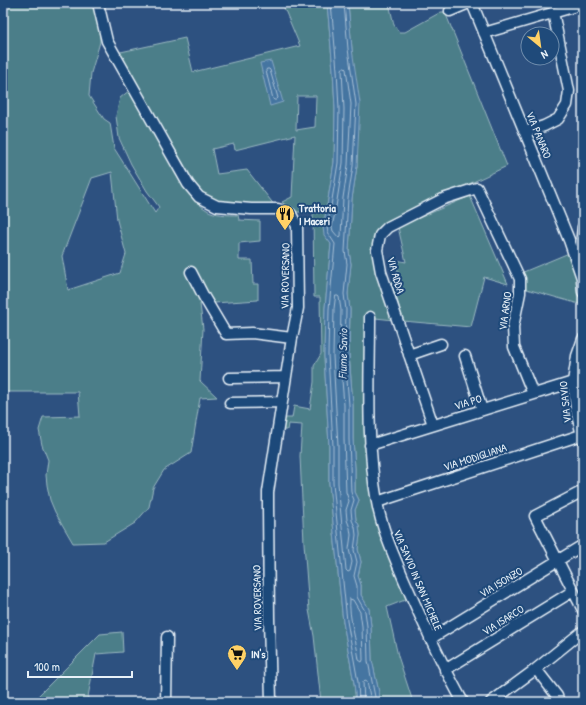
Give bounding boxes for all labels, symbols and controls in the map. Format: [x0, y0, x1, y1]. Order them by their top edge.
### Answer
north arrow [520, 26, 560, 66]
text: N [539, 47, 551, 62]
street label: VIA PANARO [523, 109, 555, 161]
place label: Trattoria I Maceri [298, 201, 336, 228]
restaurant icon: Trattoria I Maceri [274, 203, 296, 231]
street label: VIA ROVERSANO [277, 243, 293, 309]
street label: VIA ADDA [384, 255, 408, 296]
street label: VIA ARNO [495, 291, 515, 331]
water label: Fiume Savio [334, 328, 351, 379]
street label: VIA SAVIO [556, 380, 574, 424]
street label: VIA PO [453, 391, 483, 413]
street label: VIA MODIGLIANA [442, 440, 509, 474]
street label: VIA SAVIO IN SAN MICHELE [390, 527, 446, 633]
street label: VIA ISONZO [477, 564, 525, 600]
street label: VIA ROVERSANO [249, 565, 265, 631]
street label: VIA ISARCO [479, 602, 527, 638]
supermarket icon: IN's [226, 643, 248, 671]
place label: IN's [251, 647, 266, 661]
scale bar [28, 653, 132, 679]
text: 100 m [34, 658, 60, 675]

